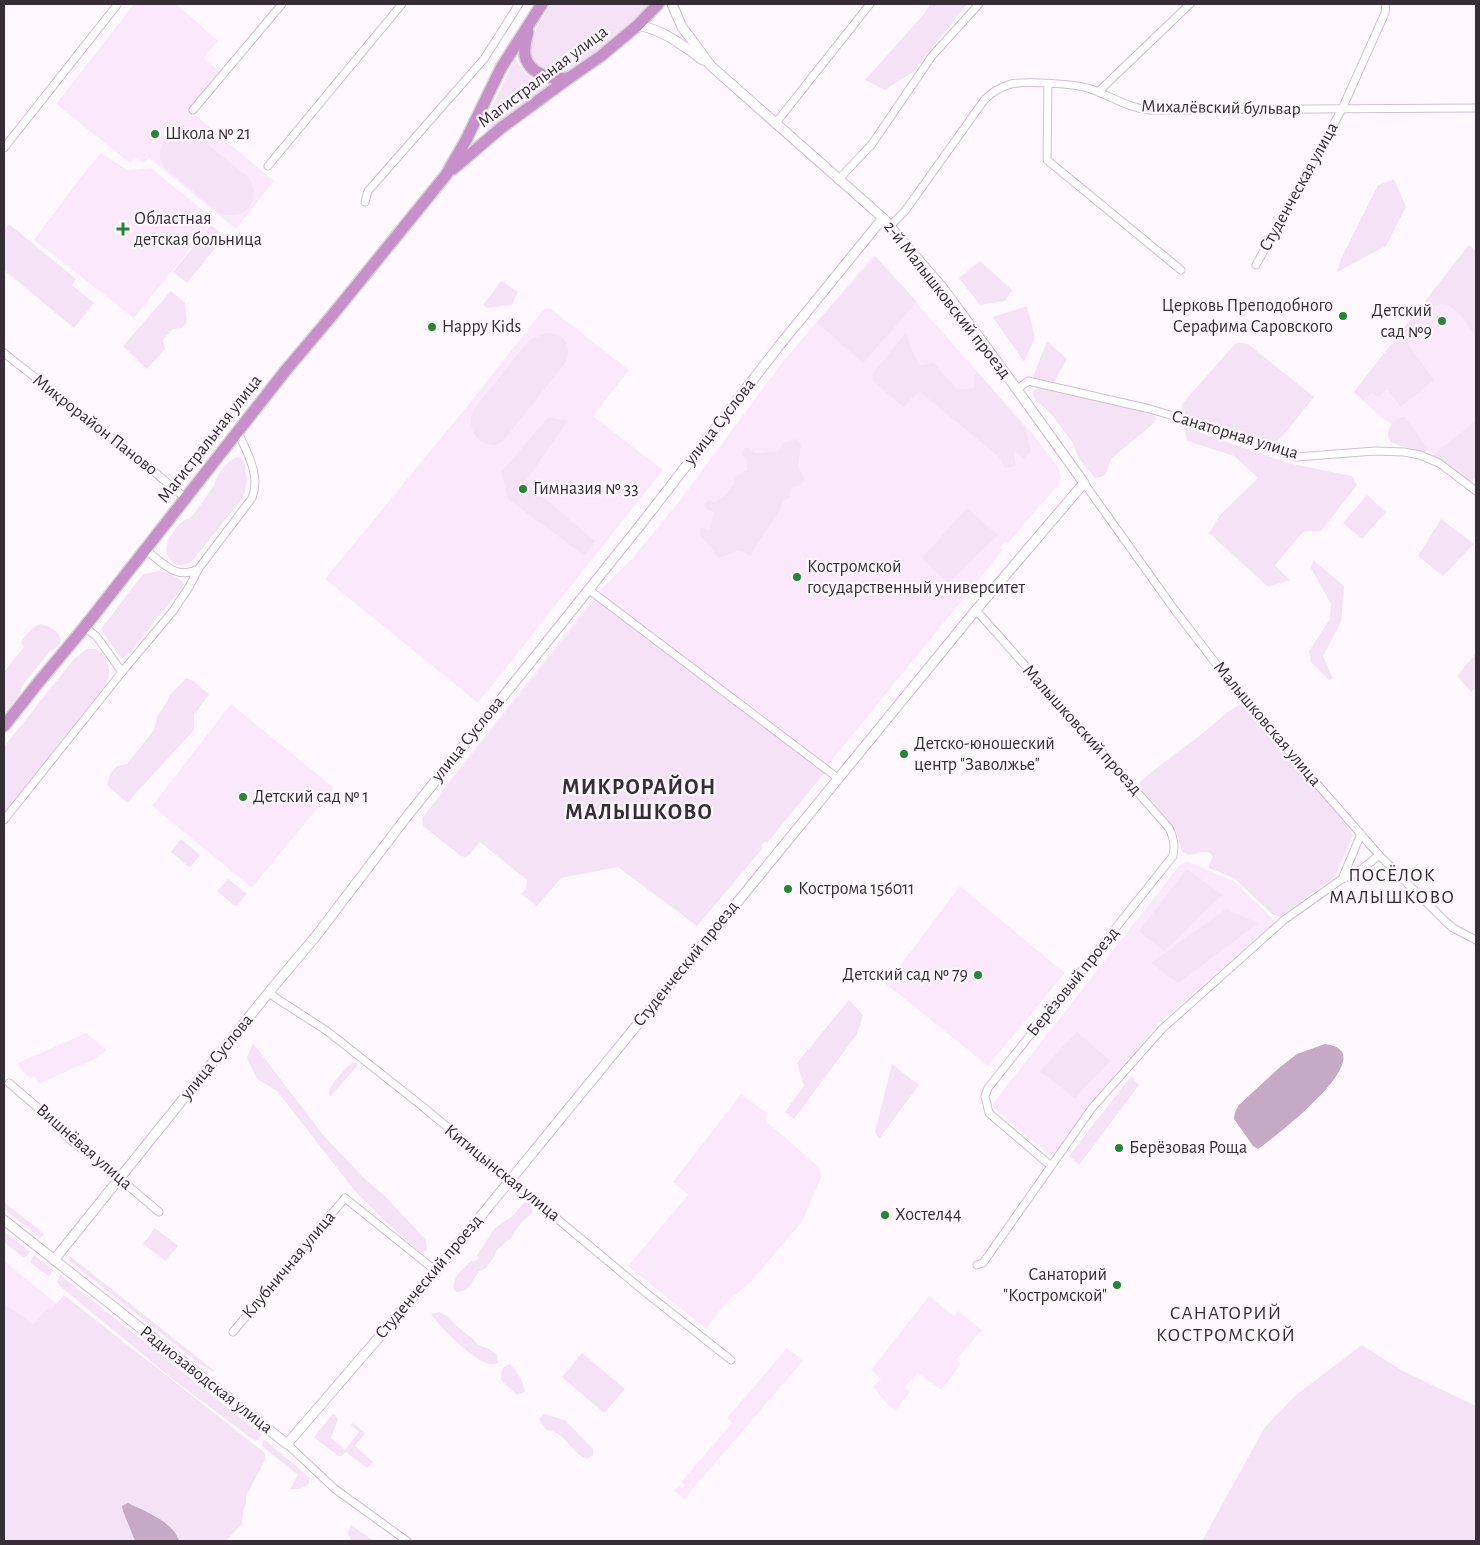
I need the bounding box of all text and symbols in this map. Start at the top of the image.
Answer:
street label: Магистральная улица [475,23,611,131]
street label: Михалёвский бульвар [1141,97,1301,118]
street label: Студенческая улица [1256,120,1342,254]
place label: Школа № 21 [165,125,251,143]
marker: Школа № 21 [149,128,161,140]
place label: Областная детская больница [134,209,262,249]
street label: 2-й Малышковский проезд [880,218,1014,382]
marker: Областная детская больница [116,222,130,236]
place label: Церковь Преподобного Серафима Саровского [1161,296,1333,336]
place label: Детский сад №9 [1372,302,1432,341]
marker: Церковь Преподобного Серафима Саровского [1337,310,1349,322]
marker: Детский сад №9 [1436,315,1448,327]
place label: Happy Kids [442,318,521,336]
marker: Happy Kids [426,321,438,333]
street label: Микрорайон Паново [29,371,161,479]
street label: Магистральная улица [155,372,265,506]
street label: улица Суслова [680,375,759,469]
street label: Санаторная улица [1169,407,1301,463]
place label: Гимназия № 33 [533,480,639,498]
marker: Гимназия № 33 [517,483,529,495]
place label: Костромской государственный университет [807,558,1026,597]
marker: Костромской государственный университет [791,571,803,583]
street label: Малышковская улица [1210,658,1324,790]
street label: Малышковский проезд [1019,661,1145,799]
street label: улица Суслова [428,693,508,786]
place label: Детско-юношеский центр "Заволжье" [914,735,1055,774]
marker: Детско-юношеский центр "Заволжье" [898,748,910,760]
district label: МИКРОРАЙОН МАЛЫШКОВО [562,774,716,823]
place label: Детский сад № 1 [253,788,369,806]
marker: Детский сад № 1 [237,791,249,803]
district label: ПОСЁЛОК МАЛЫШКОВО [1329,865,1455,907]
place label: Кострома 156011 [798,880,915,898]
marker: Кострома 156011 [782,883,794,895]
street label: Студенческий проезд [630,898,742,1030]
street label: Берёзовый проезд [1024,924,1122,1040]
place label: Детский сад № 79 [842,966,968,984]
marker: Детский сад № 79 [972,969,984,981]
street label: улица Суслова [177,1011,257,1104]
street label: Вишнёвая улица [33,1101,135,1193]
street label: Китицынская улица [441,1121,563,1225]
place label: Берёзовая Роща [1129,1139,1247,1157]
marker: Берёзовая Роща [1113,1142,1125,1154]
place label: Хостел44 [895,1206,962,1224]
street label: Клубничная улица [238,1207,339,1322]
marker: Хостел44 [879,1209,891,1221]
street label: Студенческий проезд [372,1211,486,1343]
place label: Санаторий "Костромской" [1003,1266,1107,1305]
marker: Санаторий "Костромской" [1111,1279,1123,1291]
district label: САНАТОРИЙ КОСТРОМСКОЙ [1156,1303,1296,1345]
street label: Радиозаводская улица [136,1323,276,1437]

